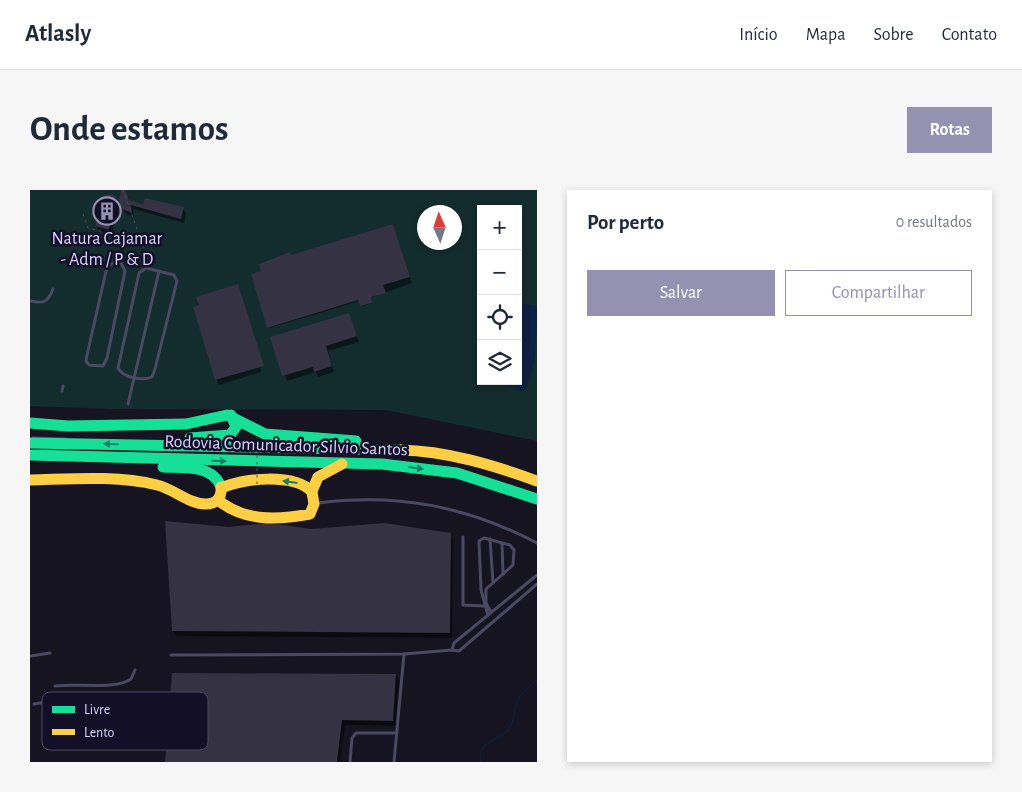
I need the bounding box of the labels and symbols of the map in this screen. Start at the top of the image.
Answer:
building icon: Natura Cajamar - Adm / P & D [92,196,122,226]
north arrow [417,205,462,250]
place label: Natura Cajamar - Adm / P & D [52,230,163,269]
street label: Rodovia Comunicador Silvio Santos [164,433,408,459]
one-way arrow [103,440,119,448]
one-way arrow [211,457,227,465]
one-way arrow [408,464,424,472]
one-way arrow [282,478,298,486]
legend [42,692,208,750]
text: Livre [84,703,110,717]
text: Lento [84,726,115,740]

